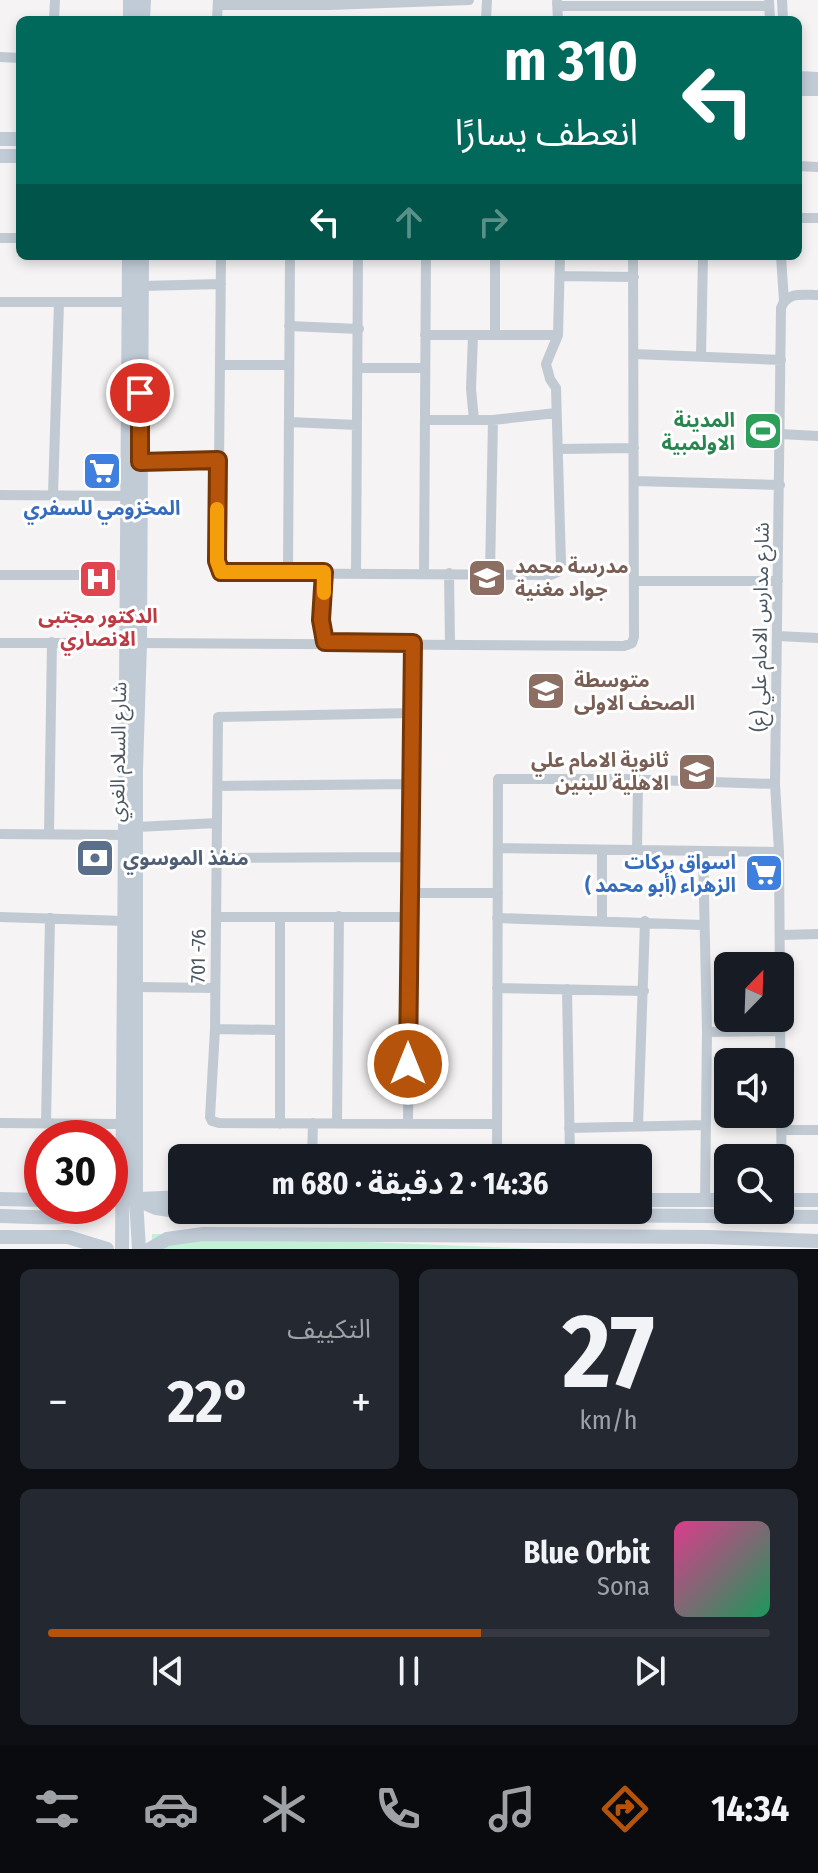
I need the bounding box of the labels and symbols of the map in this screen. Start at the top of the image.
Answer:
pin [106,359,174,427]
place label: المدينة الاولمبية [662,408,735,455]
sports icon: المدينة الاولمبية [742,410,784,452]
supermarket icon: المخزومي للسفري [81,450,123,492]
place label: المخزومي للسفري [24,496,180,525]
street label: شارع مدارس الامام علي (ع) [746,522,777,732]
place label: مدرسة محمد جواد مغنية [515,554,629,601]
school or university icon: مدرسة محمد جواد مغنية [466,557,508,599]
hospital icon: الدكتور مجتبى الانصاري [77,558,119,600]
place label: الدكتور مجتبى الانصاري [38,604,158,656]
place label: متوسطة الصحف الاولى [574,668,695,715]
school or university icon: متوسطة الصحف الاولى [525,670,567,712]
street label: شارع السلام الغري [105,682,135,823]
place label: ثانوية الامام علي الاهلية للبنين [531,748,669,795]
school or university icon: ثانوية الامام علي الاهلية للبنين [676,751,718,793]
bank icon: منفذ الموسوي [74,837,116,879]
place label: منفذ الموسوي [123,846,249,875]
place label: اسواق بركات الزهراء (أبو محمد ) [585,850,736,897]
supermarket icon: اسواق بركات الزهراء (أبو محمد ) [743,852,785,894]
street label: 701 -76 [186,929,210,983]
north arrow [714,952,794,1032]
position arrow [366,1022,450,1106]
speed limit sign: 30 [24,1120,128,1224]

